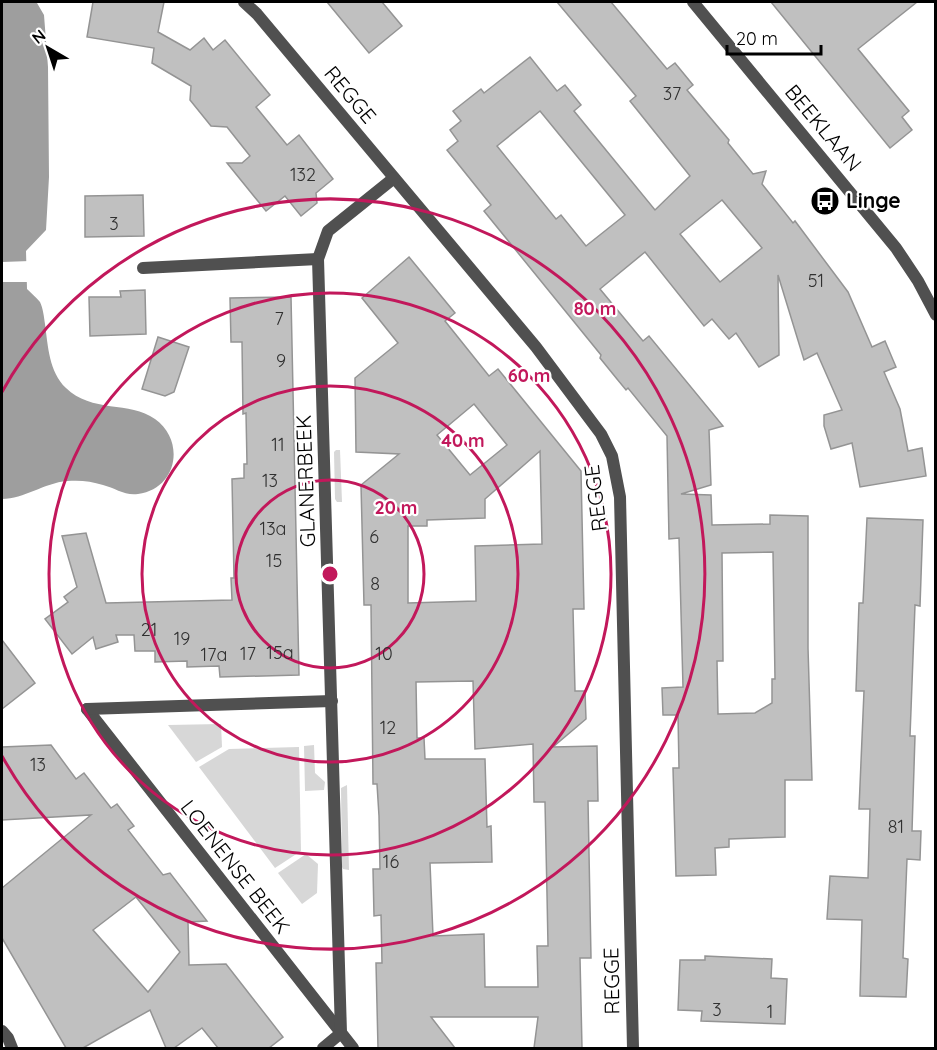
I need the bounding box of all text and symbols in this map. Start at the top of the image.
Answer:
north arrow [18,18,78,78]
scale bar [727,18,822,56]
text: N [28,25,49,48]
text: 20 m [736,27,778,50]
street label: REGGE [319,60,382,128]
street label: BEEKLAAN [780,79,868,176]
house number: 37 [663,82,681,105]
house number: 132 [290,163,316,186]
bus stop icon: Linge [809,185,841,217]
place label: Linge [846,187,901,213]
house number: 3 [109,212,119,235]
house number: 51 [808,269,824,292]
text: 80 m [574,297,616,320]
house number: 7 [274,307,284,330]
house number: 9 [276,349,286,372]
text: 60 m [508,364,550,387]
street label: GLANERBEEK [290,414,320,548]
text: 40 m [441,429,485,452]
house number: 11 [271,433,285,456]
street label: REGGE [578,463,612,533]
house number: 13 [262,469,278,492]
text: 20 m [375,496,417,519]
house number: 13a [260,517,287,540]
house number: 6 [369,525,379,548]
house number: 15 [266,549,282,572]
centre of rings [320,564,340,584]
house number: 8 [370,572,380,595]
house number: 21 [141,618,157,641]
house number: 19 [174,627,190,650]
house number: 15a [266,641,294,664]
house number: 17 [240,642,256,665]
house number: 10 [375,642,393,665]
house number: 17a [201,643,227,666]
house number: 12 [380,716,396,739]
house number: 13 [30,753,46,776]
street label: LOENENSE BEEK [175,794,296,938]
house number: 81 [888,815,904,838]
house number: 16 [383,850,399,873]
street label: REGGE [597,947,625,1015]
house number: 3 [712,998,722,1021]
house number: 1 [767,1000,773,1023]

